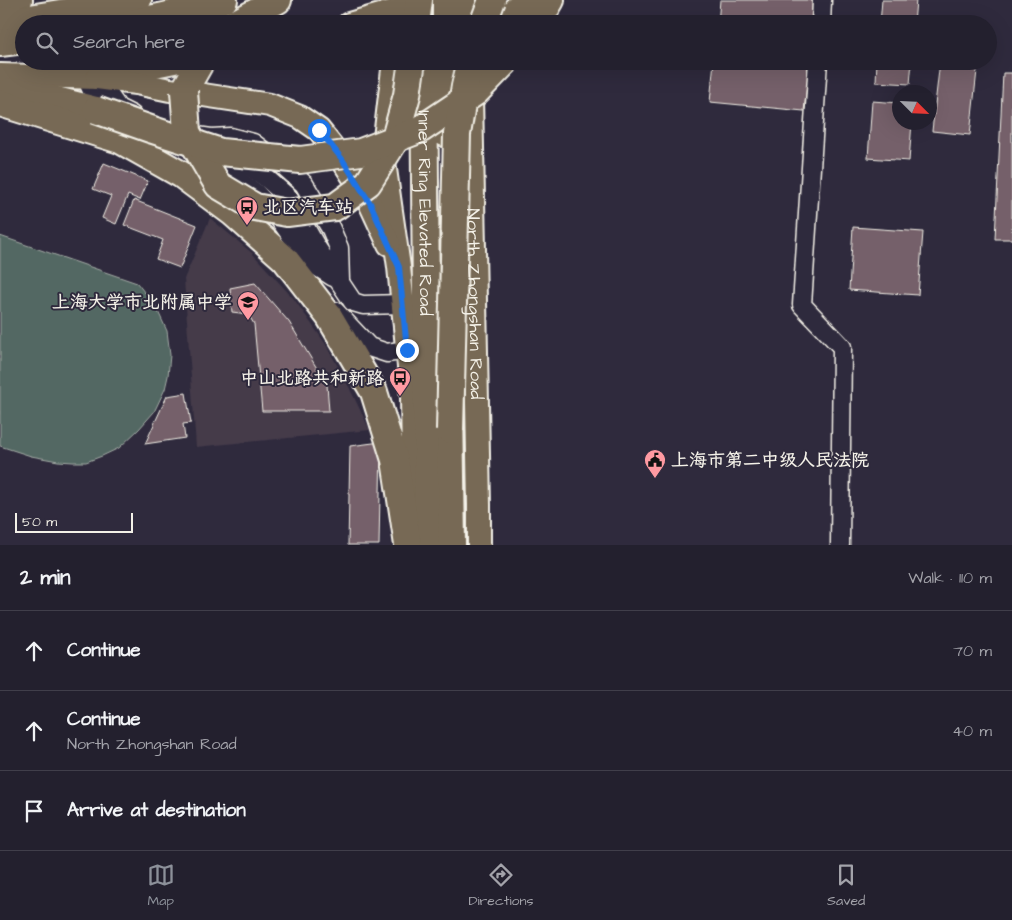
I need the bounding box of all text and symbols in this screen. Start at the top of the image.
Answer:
search box [15,15,997,70]
icon: search [33,29,61,57]
text: Search here [73,29,185,56]
north arrow [892,85,937,130]
street label: Inner Ring Elevated Road [411,110,438,316]
route start [308,119,331,142]
bus stop icon: 北区汽车站 [235,195,259,226]
place label: 北区汽车站 [263,195,353,220]
street label: North Zhongshan Road [460,208,489,400]
place label: 上海大学市北附属中学 [52,290,232,315]
school or university icon: 上海大学市北附属中学 [236,290,260,321]
route end [396,339,419,362]
place label: 中山北路共和新路 [240,366,384,391]
bus stop icon: 中山北路共和新路 [388,366,412,397]
public building icon: 上海市第二中级人民法院 [643,448,667,479]
place label: 上海市第二中级人民法院 [671,448,869,473]
scale bar [15,510,132,533]
text: 50 m [22,512,57,532]
text: 2 min [20,563,70,592]
text: Walk · 110 m [908,567,992,589]
icon: ahead [20,637,48,665]
text: Continue [67,637,141,664]
text: 70 m [953,640,992,662]
text: Continue [67,706,141,733]
icon: ahead [20,717,48,745]
text: 40 m [952,720,992,742]
text: North Zhongshan Road [67,733,237,755]
icon: arrive [20,797,48,825]
text: Arrive at destination [67,797,246,824]
tab: Map [147,861,175,911]
tab: Directions [468,861,533,911]
tab: Saved [827,861,865,911]

